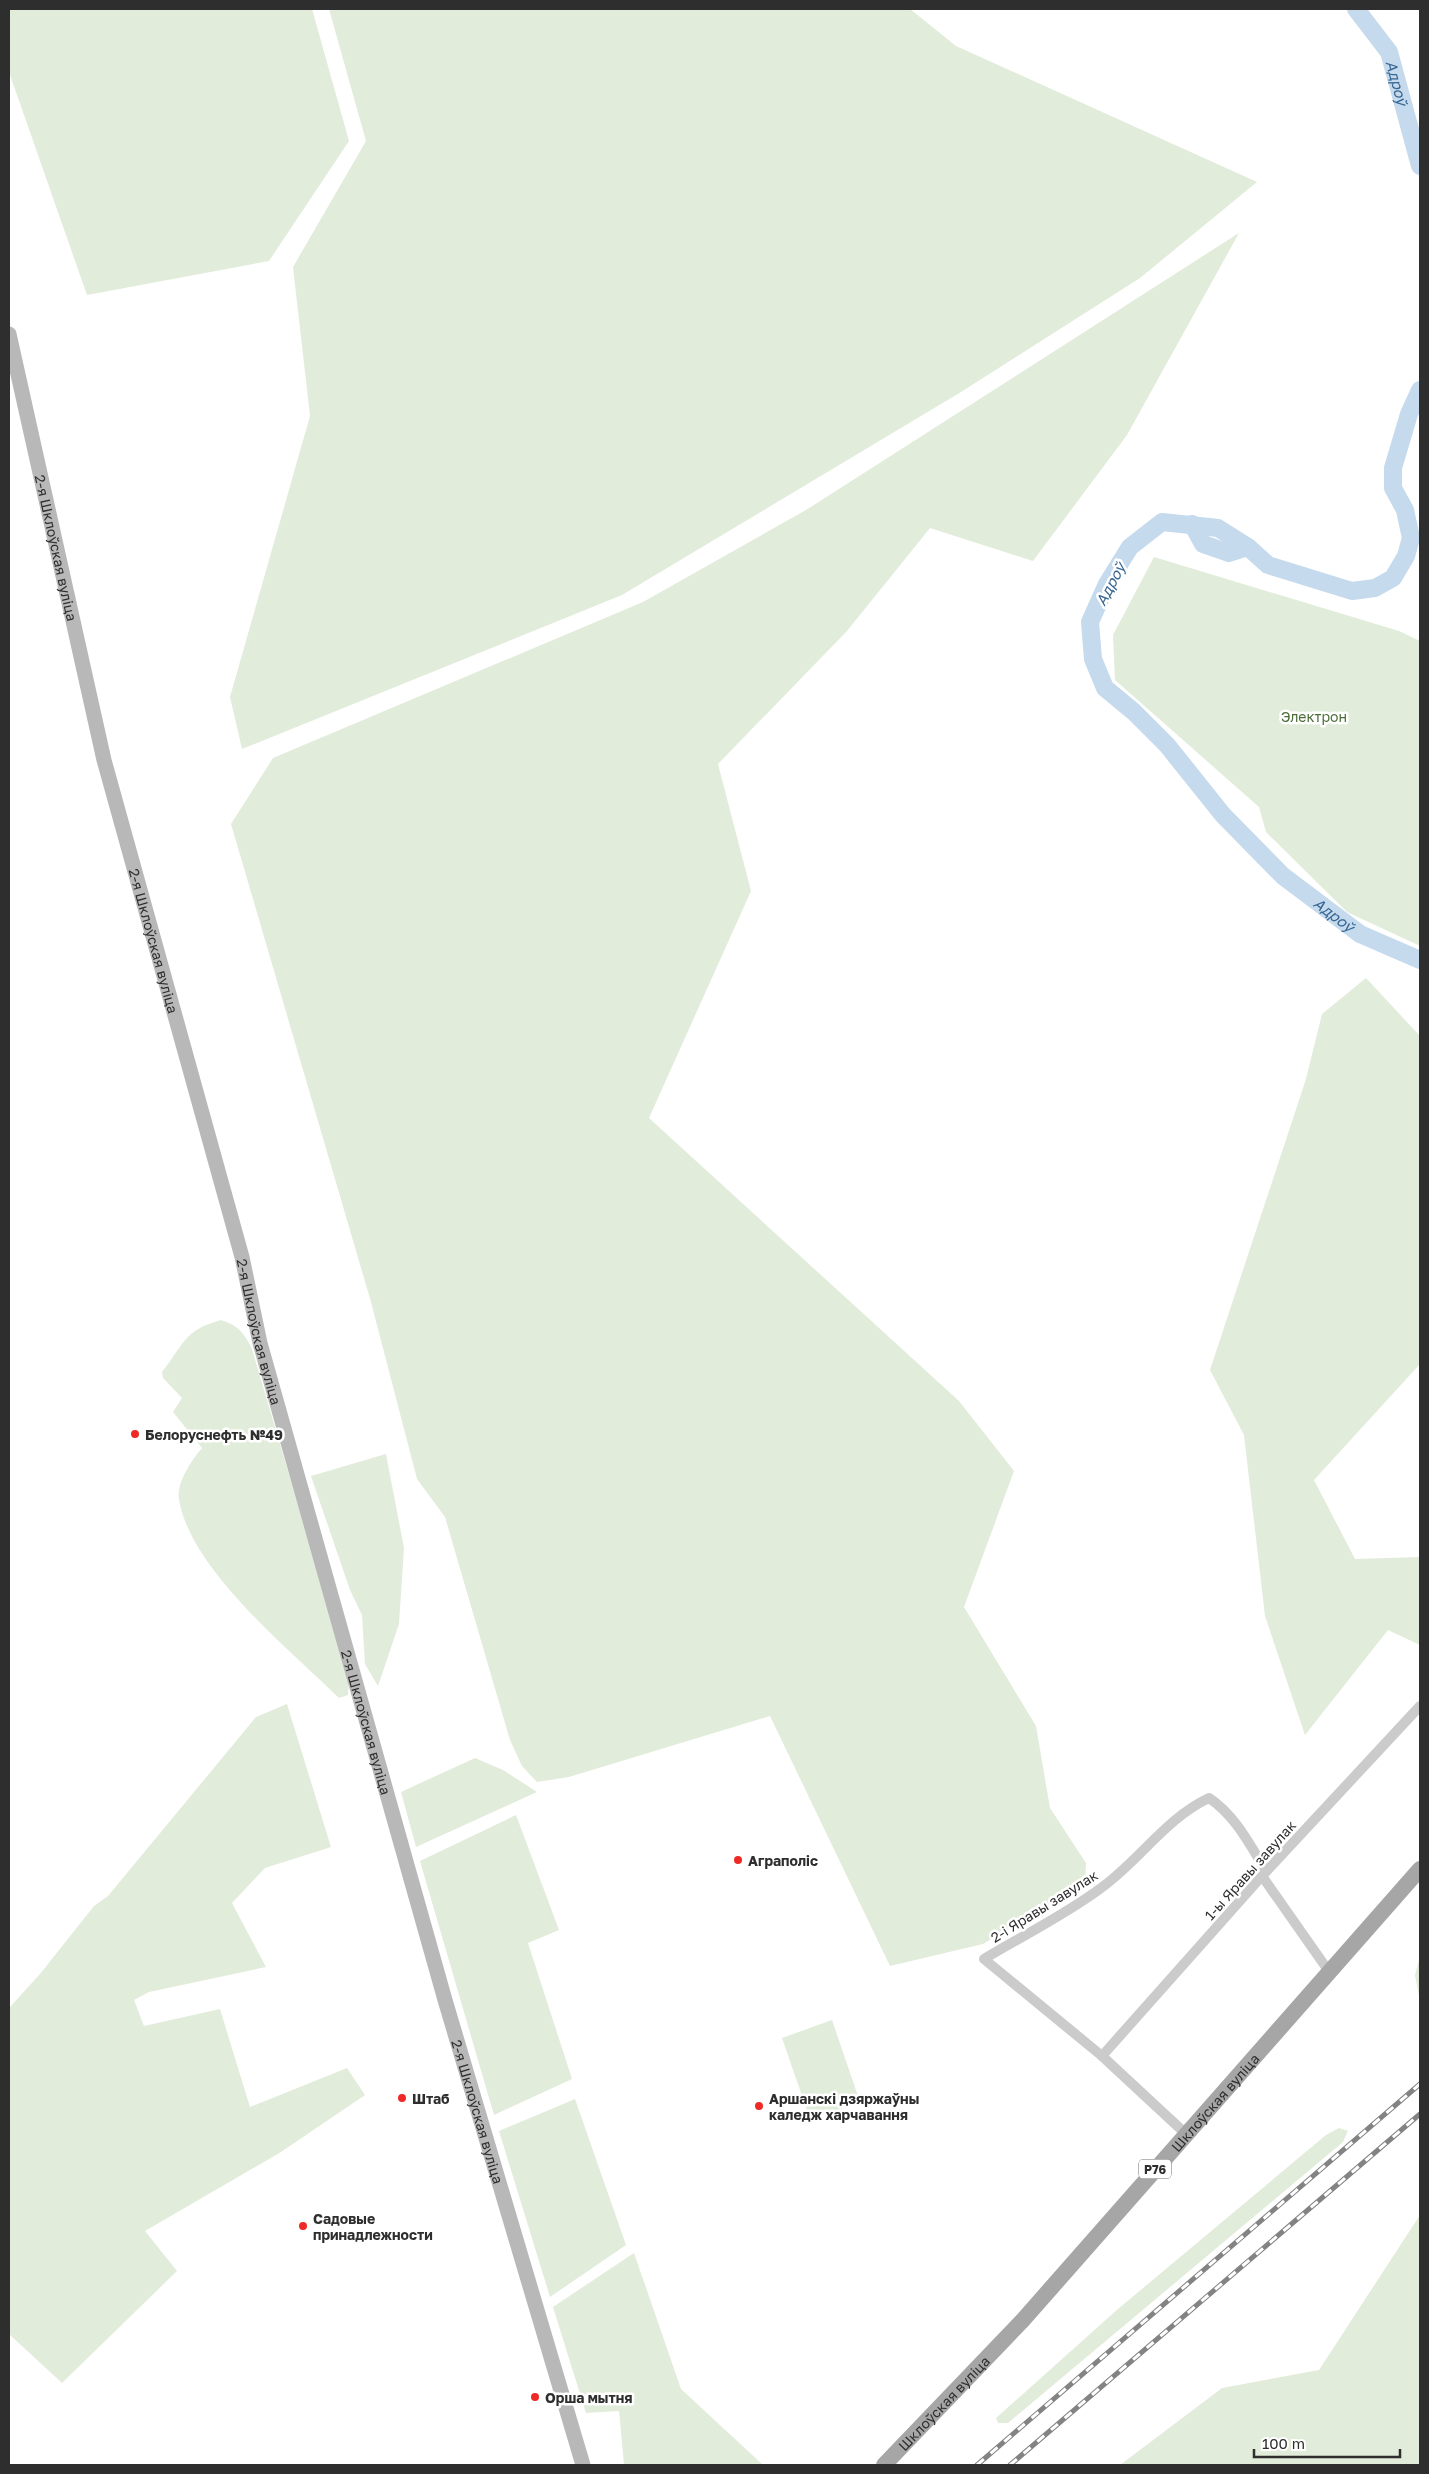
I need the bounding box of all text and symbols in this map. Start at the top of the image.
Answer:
water label: Адроў [1383,58,1413,110]
street label: 2-я Шклоўская вуліца [32,473,81,623]
water label: Адроў [1091,557,1131,609]
park label: Электрон [1281,708,1347,725]
street label: 2-я Шклоўская вуліца [126,866,182,1015]
water label: Адроў [1310,894,1360,938]
street label: 2-я Шклоўская вуліца [234,1257,285,1407]
place label: Белоруснефть №49 [145,1426,283,1443]
marker: Белоруснефть №49 [129,1428,141,1440]
street label: 2-я Шклоўская вуліца [338,1648,395,1796]
street label: 1-ы Яравы завулак [1201,1817,1299,1923]
place label: Аграполіс [748,1852,818,1869]
marker: Аграполіс [732,1854,744,1866]
street label: 2-і Яравы завулак [987,1866,1101,1946]
street label: 2-я Шклоўская вуліца [449,2037,508,2186]
street label: Шклоўская вуліца [1167,2050,1262,2155]
place label: Штаб [412,2090,450,2107]
place label: Аршанскі дзяржаўны каледж харчавання [769,2090,919,2123]
marker: Штаб [396,2092,408,2104]
marker: Аршанскі дзяржаўны каледж харчавання [753,2100,765,2112]
road number: Р76 [1139,2160,1171,2178]
place label: Садовые принадлежности [313,2210,433,2243]
marker: Садовые принадлежности [297,2220,309,2232]
street label: Шклоўская вуліца [894,2352,993,2454]
place label: Орша мытня [545,2389,633,2406]
marker: Орша мытня [529,2391,541,2403]
scale bar [1254,2426,1400,2458]
text: 100 m [1262,2434,1305,2452]

